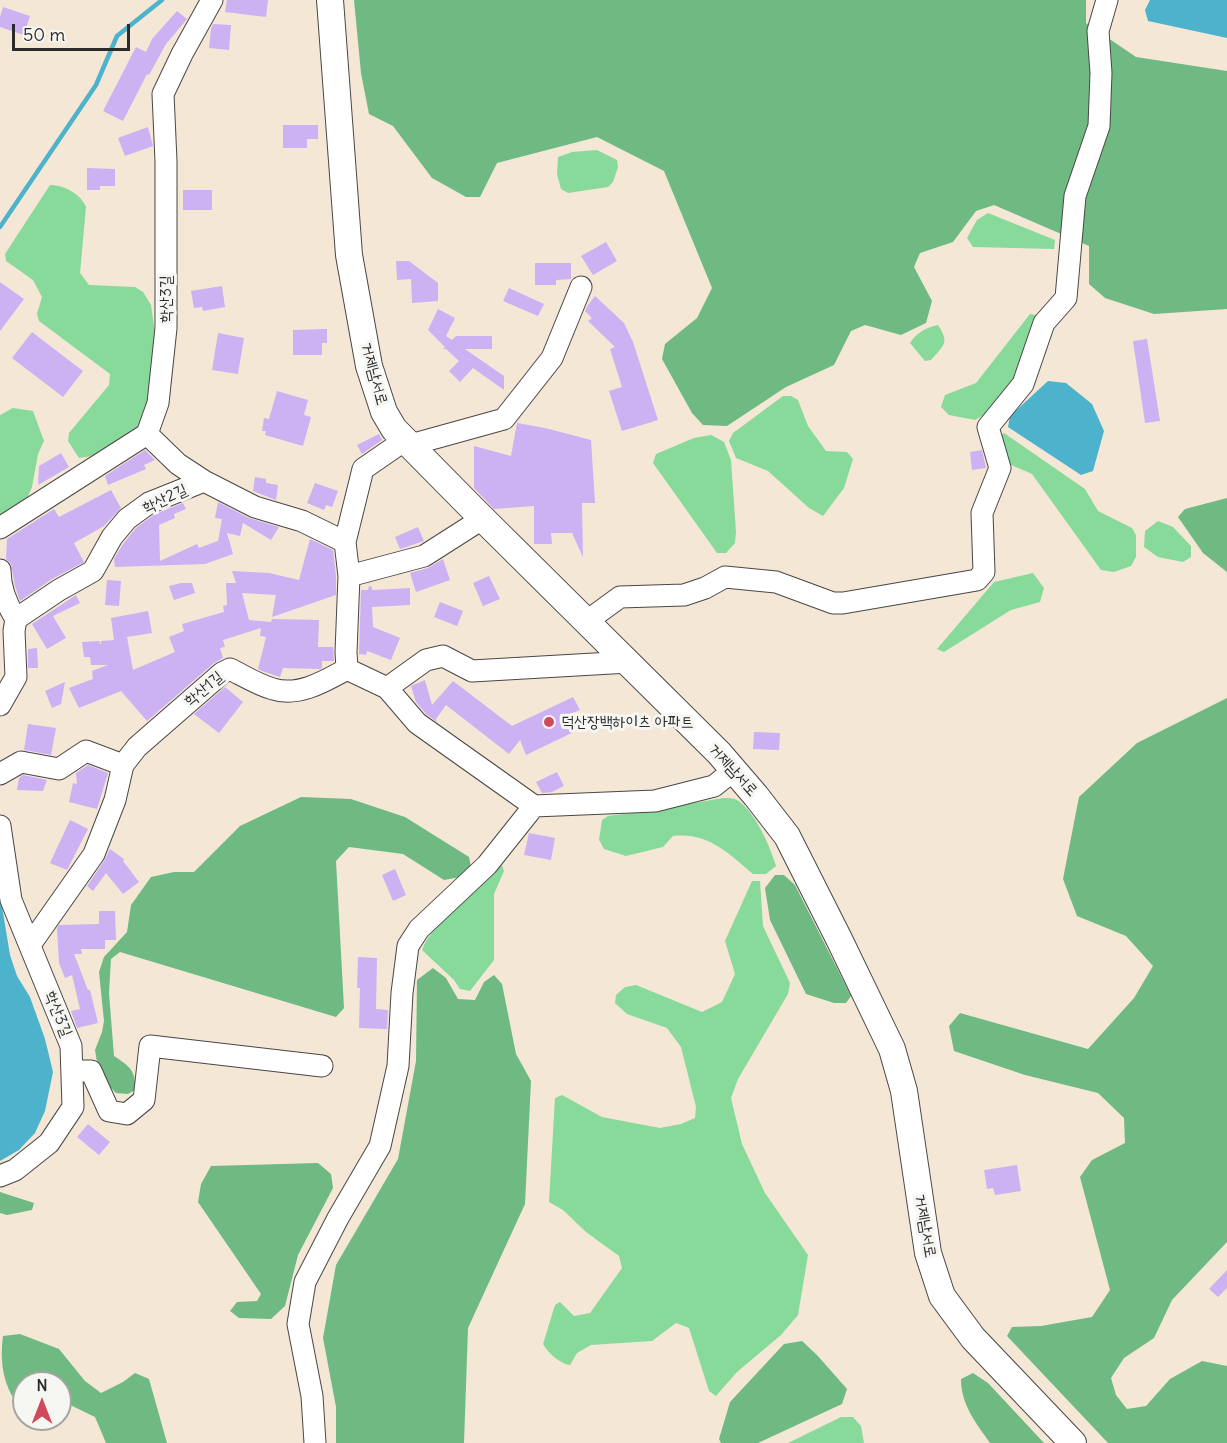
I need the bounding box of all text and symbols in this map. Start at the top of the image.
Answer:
scale bar [15,12,134,50]
text: 50 m [23,23,65,46]
street label: 학산3길 [156,275,176,323]
street label: 거제남서로 [356,340,392,408]
street label: 학산2길 [139,480,191,518]
street label: 학산1길 [180,667,228,711]
place label: 덕산장백하이츠 아파트 [561,712,694,732]
marker: 덕산장백하이츠 아파트 [542,715,556,729]
street label: 거제남서로 [704,740,762,800]
street label: 학산3길 [40,988,76,1040]
street label: 거제남서로 [910,1193,940,1259]
north arrow [12,1371,72,1431]
text: N [36,1375,48,1395]

